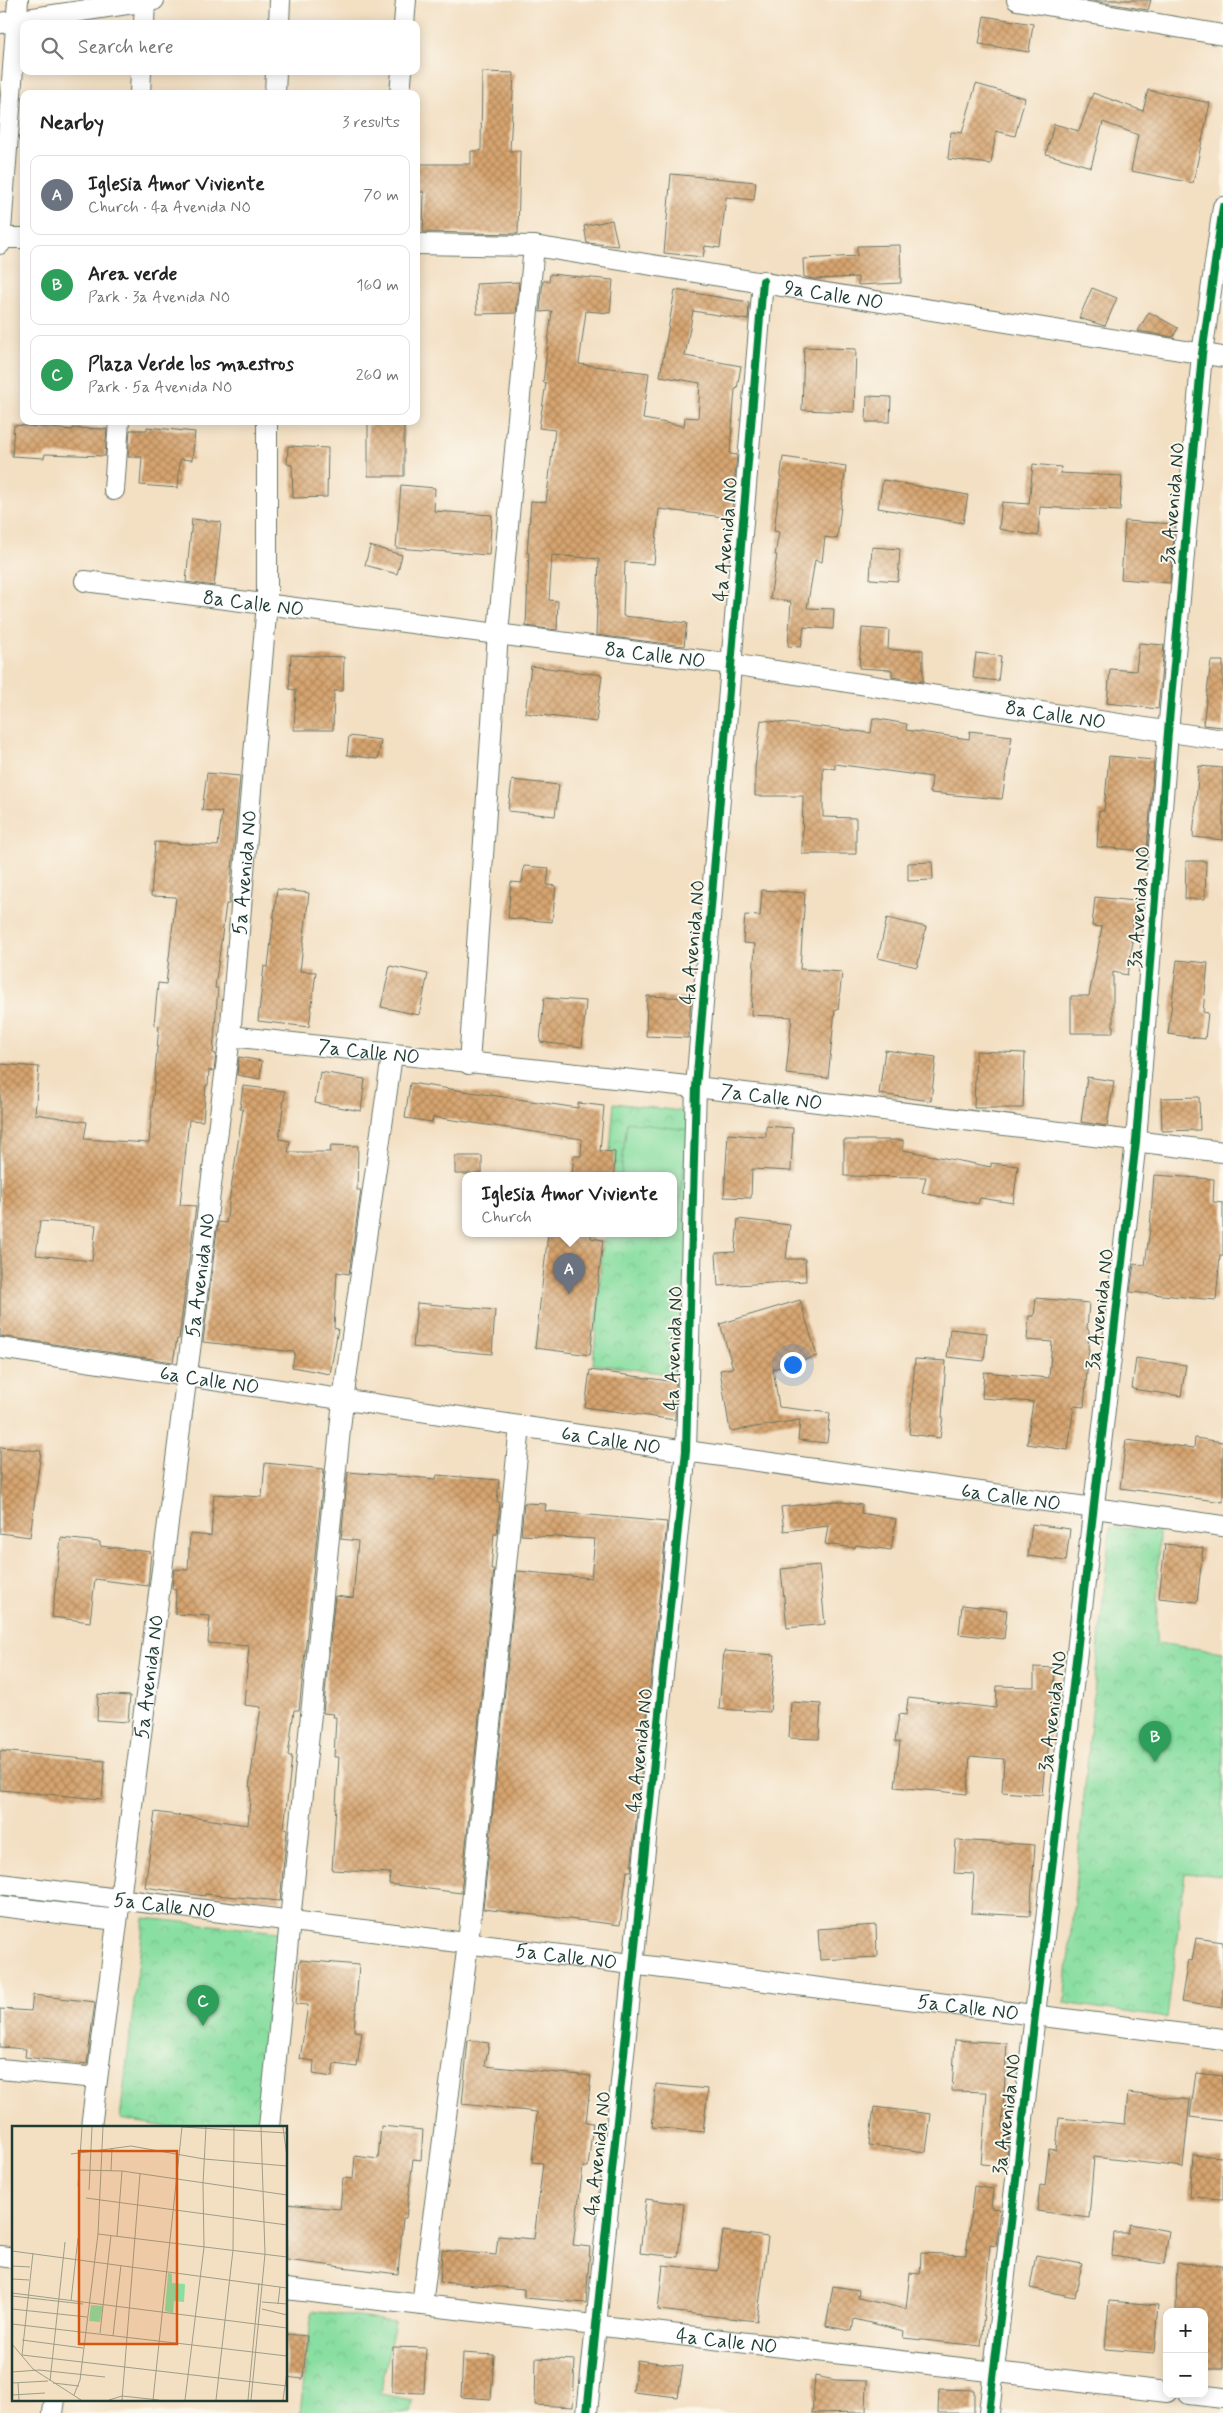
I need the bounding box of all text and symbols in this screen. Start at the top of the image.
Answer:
search box [20,20,420,75]
icon: search [38,34,66,62]
text: Search here [78,35,174,60]
text: Nearby [40,109,104,137]
text: 3 results [342,112,400,133]
text: Iglesia Amor Viviente [88,172,265,197]
text: A [52,185,62,206]
text: 70 m [363,185,399,206]
text: Church · 4a Avenida NO [88,197,251,218]
text: Area verde [88,262,177,287]
text: B [52,275,62,296]
text: 160 m [356,275,399,296]
street label: 9a Calle NO [782,275,885,317]
text: Park · 3a Avenida NO [88,287,230,308]
text: Plaza Verde los maestros [88,352,294,377]
text: C [51,365,63,386]
text: 260 m [356,365,399,386]
text: Park · 5a Avenida NO [88,377,233,398]
street label: 3a Avenida NO [1155,441,1192,565]
street label: 4a Avenida NO [708,476,745,603]
street label: 8a Calle NO [201,584,305,624]
street label: 8a Calle NO [603,636,707,676]
street label: 8a Calle NO [1003,695,1108,737]
street label: 5a Avenida NO [227,809,264,936]
street label: 3a Avenida NO [1122,845,1157,969]
street label: 4a Avenida NO [675,879,712,1006]
street label: 7a Calle NO [317,1034,421,1072]
street label: 7a Calle NO [719,1078,824,1117]
popup [462,1172,677,1237]
text: Iglesia Amor Viviente [481,1182,658,1207]
text: Church [481,1207,532,1228]
street label: 5a Avenida NO [180,1211,222,1339]
street label: 3a Avenida NO [1080,1247,1121,1372]
pin: A [553,1253,585,1294]
street label: 4a Avenida NO [659,1285,690,1411]
your location [780,1352,806,1378]
street label: 6a Calle NO [158,1360,261,1402]
street label: 6a Calle NO [559,1420,663,1462]
street label: 6a Calle NO [959,1478,1063,1518]
street label: 5a Avenida NO [129,1613,171,1741]
street label: 3a Avenida NO [1033,1649,1074,1774]
street label: 4a Avenida NO [621,1686,660,1814]
pin: B [1139,1721,1171,1762]
street label: 5a Calle NO [112,1887,217,1926]
street label: 5a Calle NO [514,1937,619,1977]
pin: C [187,1985,219,2026]
street label: 5a Calle NO [916,1988,1020,2028]
street label: 3a Avenida NO [987,2052,1028,2177]
street label: 4a Avenida NO [579,2089,618,2217]
inset map [12,2126,288,2400]
map controls [1163,2308,1208,2398]
button: + [1163,2308,1208,2353]
street label: 4a Calle NO [675,2323,779,2361]
button: − [1163,2353,1208,2398]

